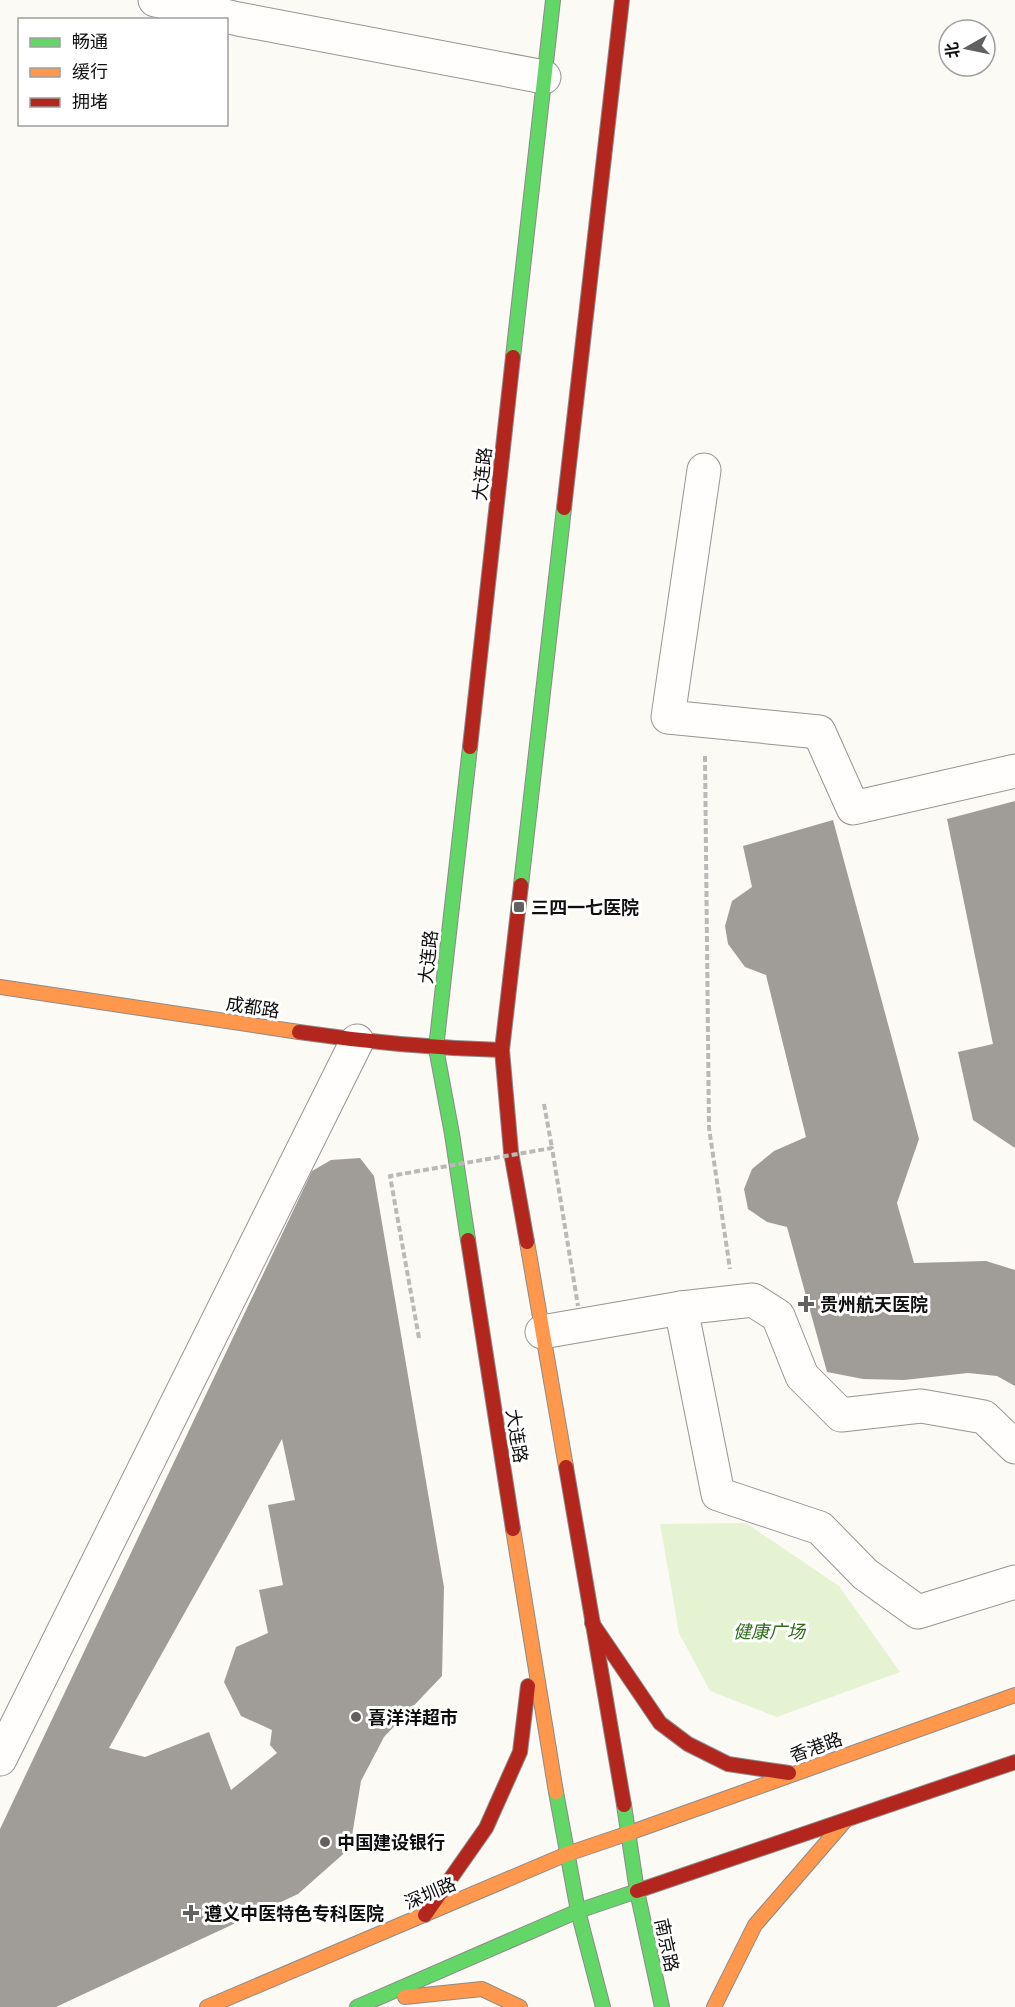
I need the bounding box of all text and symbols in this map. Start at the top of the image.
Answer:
legend [18,18,228,126]
north arrow [937,18,997,78]
text: 畅通 [72,30,108,53]
text: 北 [941,41,963,60]
text: 缓行 [72,60,108,83]
text: 拥堵 [72,90,108,113]
street label: 大连路 [468,446,496,502]
place label: 三四一七医院 [531,896,639,919]
marker: 三四一七医院 [512,900,526,914]
street label: 大连路 [414,929,442,985]
street label: 成都路 [225,991,281,1023]
place label: 贵州航天医院 [820,1293,928,1316]
marker: 贵州航天医院 [797,1295,815,1313]
street label: 大连路 [501,1408,533,1464]
park label: 健康广场 [733,1620,807,1643]
place label: 喜洋洋超市 [368,1706,458,1729]
marker: 喜洋洋超市 [349,1710,363,1724]
street label: 香港路 [787,1727,845,1767]
place label: 中国建设银行 [337,1831,445,1854]
marker: 中国建设银行 [318,1835,332,1849]
street label: 深圳路 [401,1872,459,1914]
place label: 遵义中医特色专科医院 [204,1902,384,1925]
marker: 遵义中医特色专科医院 [182,1904,200,1922]
street label: 南京路 [650,1916,684,1974]

